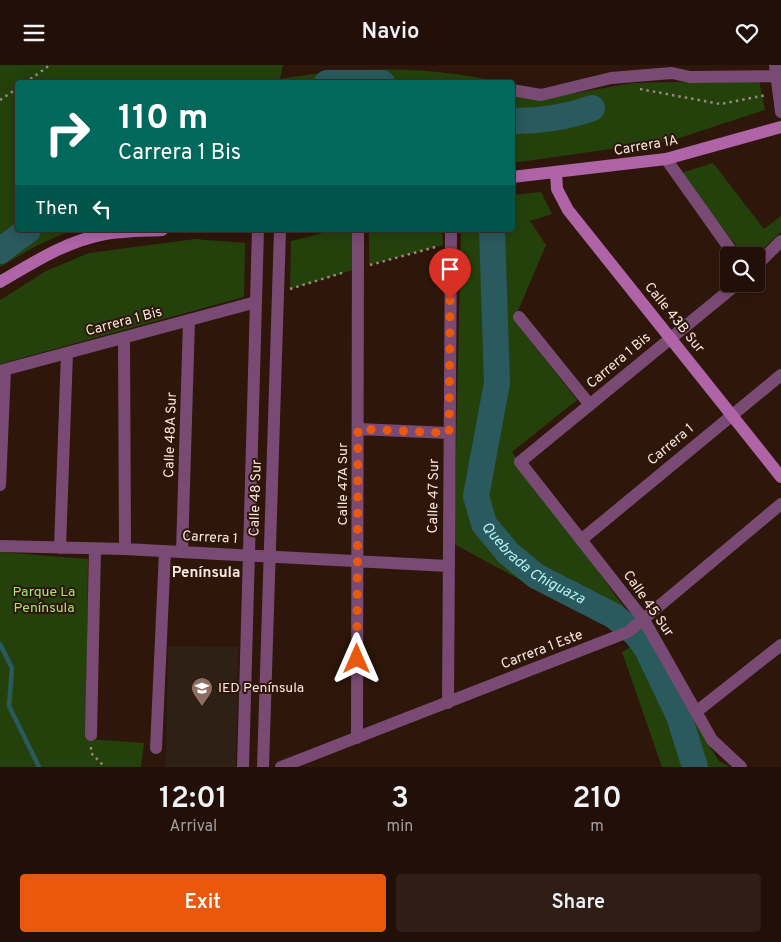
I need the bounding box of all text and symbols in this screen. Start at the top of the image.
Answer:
icon: menu [20,19,48,47]
text: Navio [362,19,419,46]
icon: heart [733,19,761,47]
text: 110 m [118,97,208,141]
icon: right [35,100,100,165]
street label: Carrera 1A [613,132,679,160]
text: Carrera 1 Bis [118,140,241,167]
icon: left [88,195,116,223]
text: Then [35,197,78,221]
map controls [720,247,765,292]
button: search [720,247,765,292]
pin [429,248,471,299]
icon: arrive [436,255,464,283]
street label: Calle 43B Sur [640,279,708,357]
street label: Carrera 1 Bis [84,304,164,340]
street label: Carrera 1 Bis [584,329,654,393]
street label: Calle 48A Sur [161,391,181,478]
street label: Carrera 1 [644,421,698,469]
street label: Calle 47A Sur [335,442,352,525]
street label: Calle 47 Sur [425,458,443,534]
street label: Calle 48 Sur [246,459,266,537]
water label: Quebrada Chiguaza [477,518,588,609]
street label: Carrera 1 [182,528,238,548]
district label: Península [172,564,240,583]
street label: Calle 45 Sur [619,568,677,641]
park label: Parque La Península [13,584,75,617]
street label: Carrera 1 Este [499,627,585,673]
position arrow [330,632,382,684]
school or university icon: IED Península [190,676,214,707]
place label: IED Península [218,680,304,697]
text: 12:01 [159,781,228,818]
text: 3 [391,781,409,818]
text: 210 [572,781,622,818]
text: Arrival [169,817,217,837]
text: min [387,817,413,837]
text: m [590,817,604,837]
button: Exit [20,874,386,932]
button: Share [396,874,761,932]

